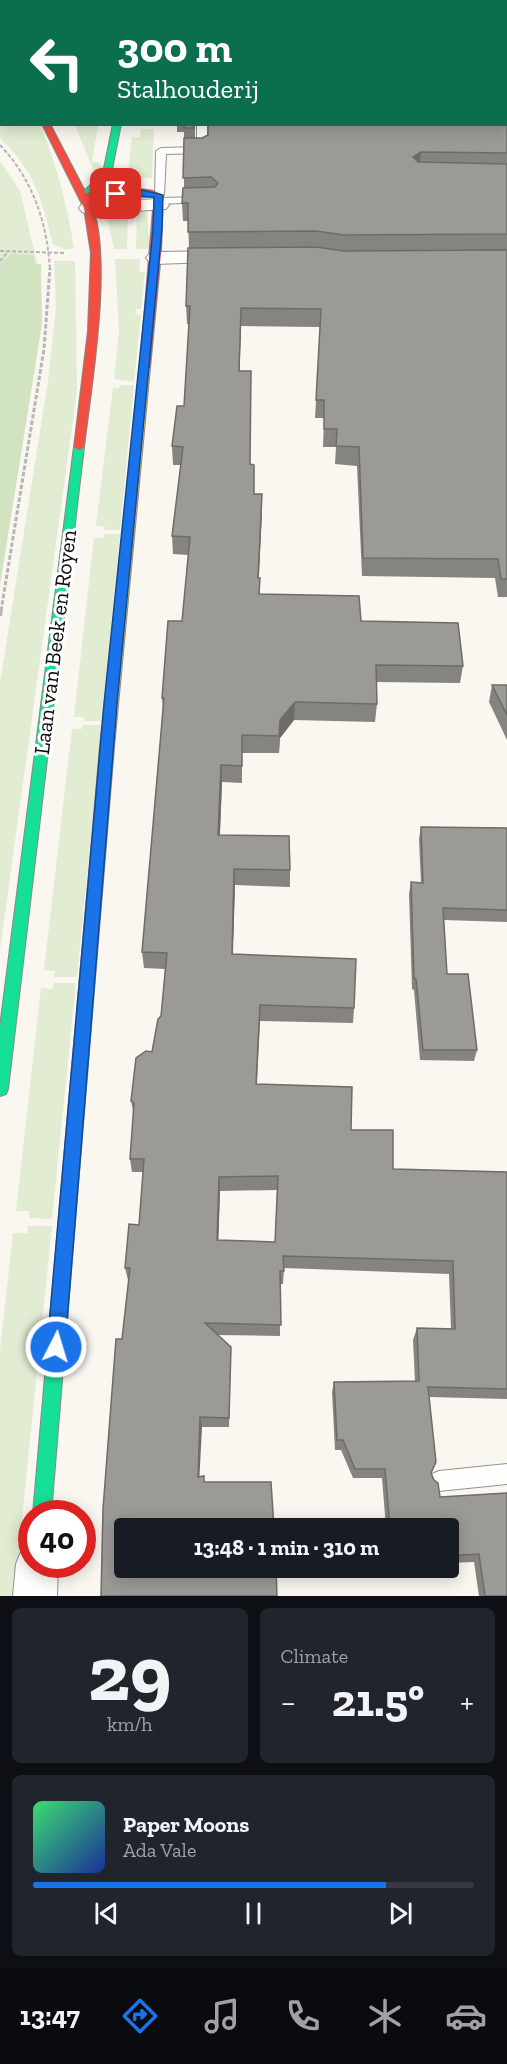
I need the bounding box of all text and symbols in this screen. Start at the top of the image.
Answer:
text: 300 m [117,22,232,73]
icon: left [18,24,96,102]
text: Stalhouderij [117,73,259,105]
pin [90,168,141,219]
icon: arrive [99,177,132,210]
street label: Laan van Beek en Royen [28,528,82,756]
position arrow [24,1315,88,1379]
speed limit sign: 40 [18,1500,96,1578]
text: 13:48 · 1 min · 310 m [194,1534,379,1561]
text: 29 [88,1626,172,1720]
text: Climate [281,1644,348,1668]
text: 21.5° [332,1674,424,1728]
text: − [281,1682,296,1721]
text: + [460,1682,474,1721]
text: km/h [107,1712,153,1736]
text: Paper Moons [123,1811,249,1838]
text: Ada Vale [123,1838,196,1862]
icon: previous [90,1897,123,1930]
icon: pause [237,1897,270,1930]
icon: next [384,1897,417,1930]
icon: directions [119,1995,161,2037]
icon: music [201,1995,243,2037]
icon: phone [282,1995,324,2037]
icon: climate [364,1995,406,2037]
icon: car [445,1995,487,2037]
text: 13:47 [20,2000,80,2032]

